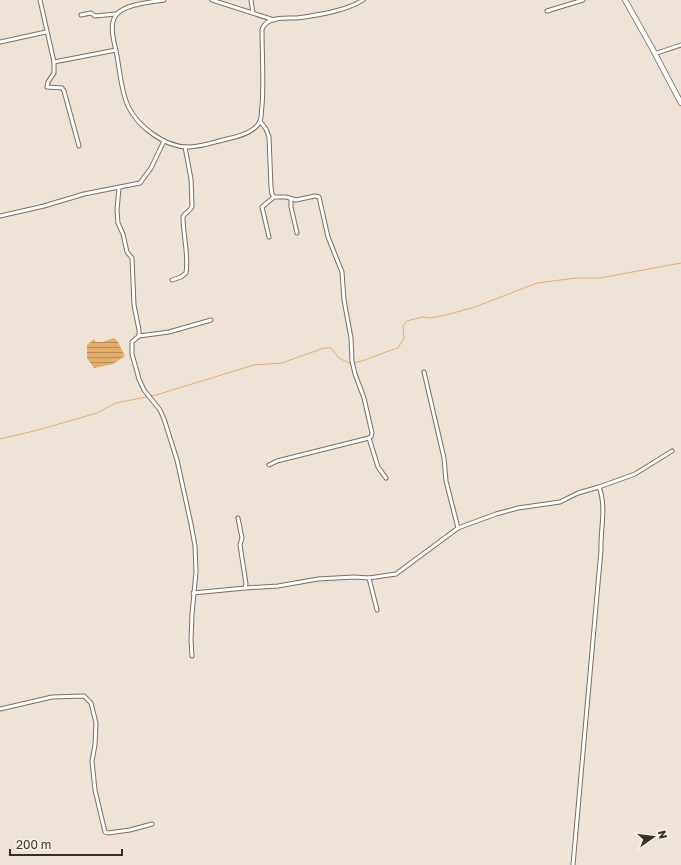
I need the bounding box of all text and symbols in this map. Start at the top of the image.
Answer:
north arrow [633,817,673,857]
text: N [656,829,671,840]
scale bar [10,831,122,857]
text: 200 m [16,837,51,852]

